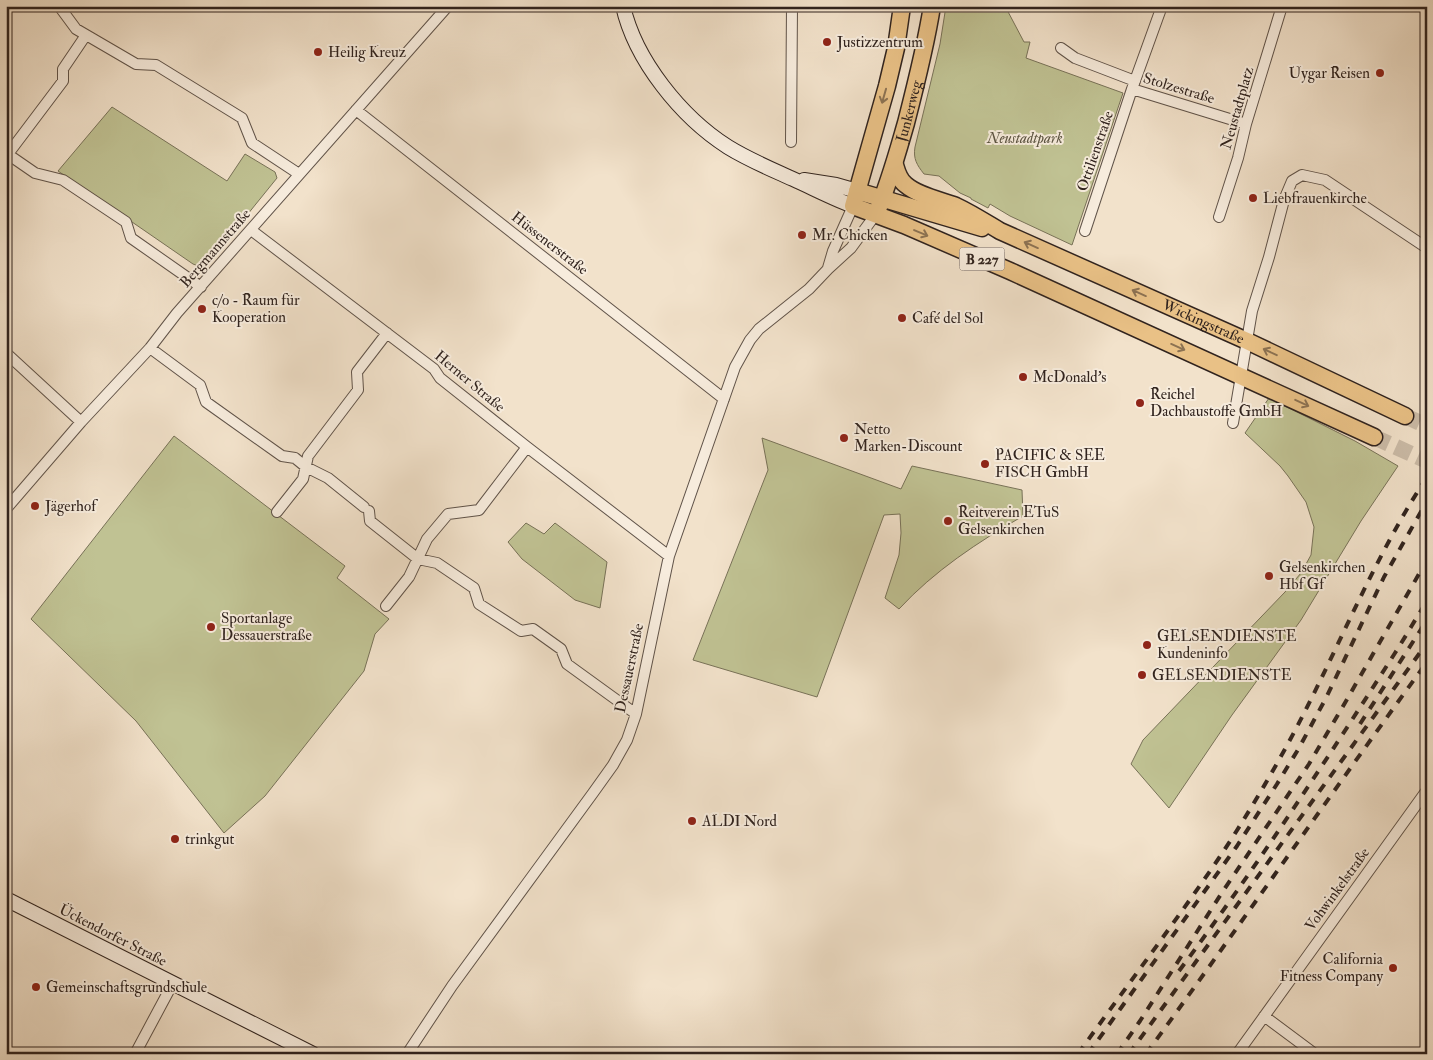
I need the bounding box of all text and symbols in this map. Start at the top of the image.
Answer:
place label: Justizzentrum [836,33,923,53]
marker: Justizzentrum [821,36,833,48]
place label: Heilig Kreuz [328,43,406,62]
marker: Heilig Kreuz [312,46,324,58]
place label: Uygar Reisen [1289,64,1370,83]
street label: Neustadtplatz [1217,65,1259,152]
marker: Uygar Reisen [1374,67,1386,79]
street label: Stolzestraße [1141,69,1217,108]
street label: Junkerweg [892,78,927,146]
one-way arrow [879,87,889,103]
street label: Ottilienstraße [1073,108,1118,194]
park label: Neustadtpark [986,129,1063,148]
place label: Liebfrauenkirche [1263,189,1367,208]
marker: Liebfrauenkirche [1247,192,1259,204]
street label: Bergmannstraße [176,205,255,292]
street label: Hüssenerstraße [508,208,592,279]
place label: Mr. Chicken [812,226,888,245]
one-way arrow [913,228,928,238]
marker: Mr. Chicken [796,229,808,241]
one-way arrow [1024,239,1039,249]
road number: B 227 [960,248,1004,270]
one-way arrow [1132,287,1147,297]
place label: c/o - Raum für Kooperation [212,291,300,328]
street label: Wickingstraße [1158,295,1247,349]
marker: c/o - Raum für Kooperation [196,303,208,315]
place label: Café del Sol [912,309,983,328]
marker: Café del Sol [896,312,908,324]
one-way arrow [1170,342,1185,352]
street label: Herner Straße [431,346,509,416]
one-way arrow [1263,346,1278,356]
place label: McDonald's [1033,368,1106,387]
marker: McDonald's [1017,371,1029,383]
place label: Reichel Dachbaustoffe GmbH [1150,385,1282,421]
marker: Reichel Dachbaustoffe GmbH [1134,397,1146,409]
one-way arrow [1294,399,1309,408]
place label: Netto Marken-Discount [854,420,962,456]
marker: Netto Marken-Discount [838,432,850,444]
place label: PACIFIC & SEE FISCH GmbH [995,446,1105,482]
marker: PACIFIC & SEE FISCH GmbH [979,458,991,470]
place label: Jägerhof [44,497,98,517]
marker: Jägerhof [29,500,41,512]
place label: Reitverein ETuS Gelsenkirchen [958,503,1059,539]
marker: Reitverein ETuS Gelsenkirchen [942,515,954,527]
place label: Gelsenkirchen Hbf Gf [1279,558,1366,594]
marker: Gelsenkirchen Hbf Gf [1263,570,1275,582]
place label: Sportanlage Dessauerstraße [221,609,312,645]
marker: Sportanlage Dessauerstraße [205,621,217,633]
street label: Dessauerstraße [611,622,648,714]
place label: GELSENDIENSTE Kundeninfo [1157,627,1297,663]
marker: GELSENDIENSTE Kundeninfo [1141,639,1153,651]
place label: GELSENDIENSTE [1152,666,1292,685]
marker: GELSENDIENSTE [1136,669,1148,681]
place label: ALDI Nord [701,812,778,831]
marker: ALDI Nord [686,815,698,827]
place label: trinkgut [185,830,234,849]
marker: trinkgut [169,833,181,845]
street label: Vohwinkelstraße [1301,844,1374,935]
street label: Ückendorfer Straße [56,899,170,971]
place label: California Fitness Company [1280,950,1384,987]
marker: California Fitness Company [1387,962,1399,974]
place label: Gemeinschaftsgrundschule [46,978,207,997]
marker: Gemeinschaftsgrundschule [30,981,42,993]

